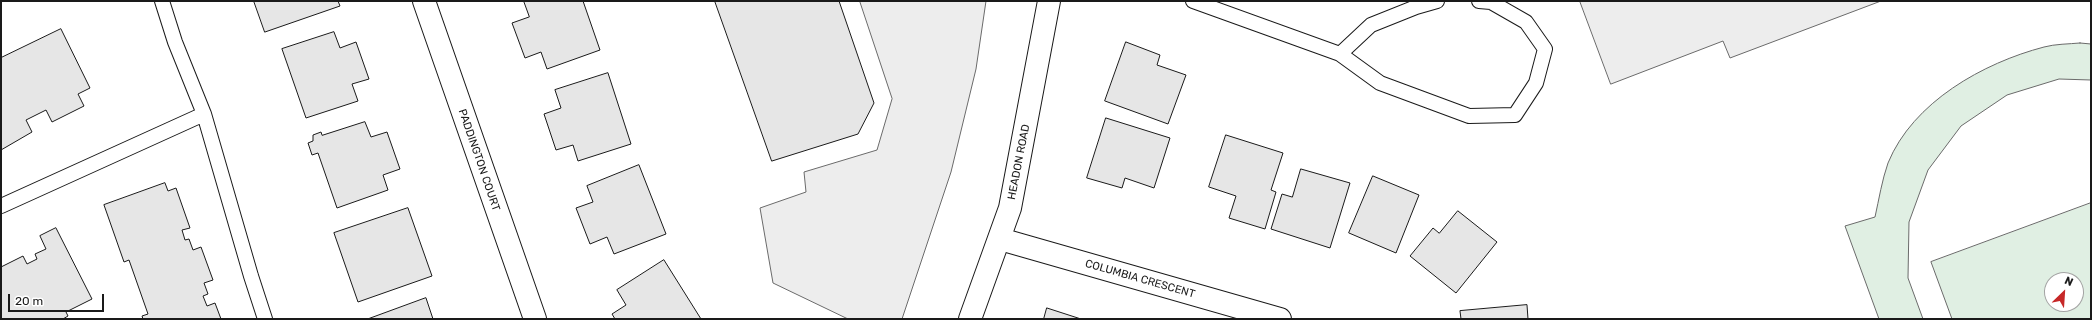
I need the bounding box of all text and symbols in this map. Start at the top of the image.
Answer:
street label: PADDINGTON COURT [455,107,503,213]
street label: HEADON ROAD [1005,123,1033,201]
street label: COLUMBIA CRESCENT [1084,257,1196,301]
north arrow [2044,272,2084,312]
text: N [2063,274,2075,289]
scale bar [10,286,106,312]
text: 20 m [15,294,43,308]

